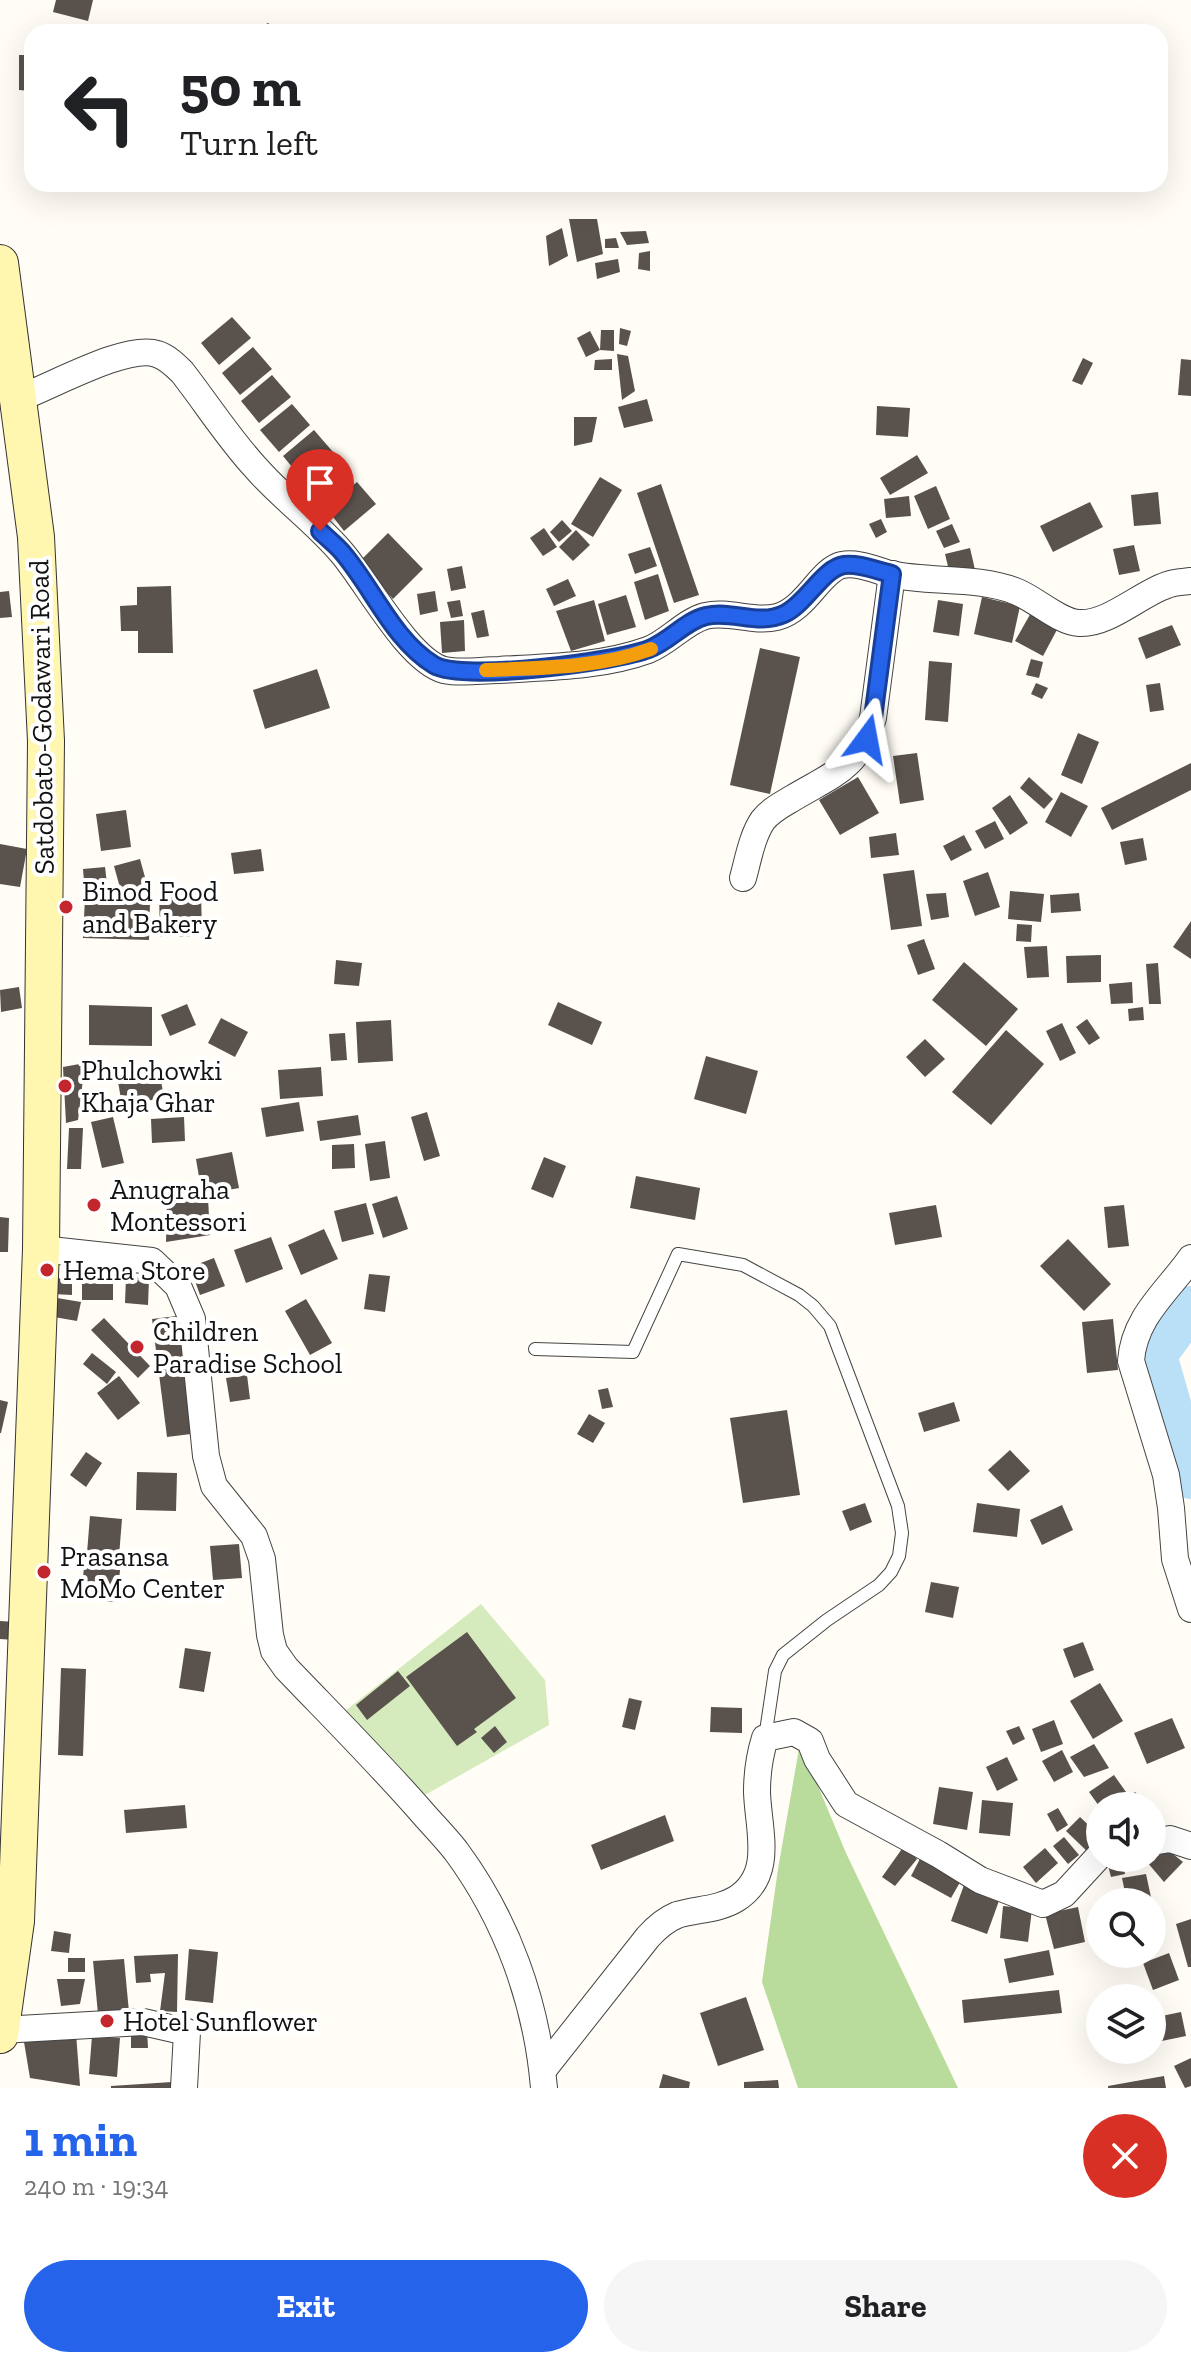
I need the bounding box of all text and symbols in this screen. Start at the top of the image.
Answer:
text: 50 m [180,53,301,120]
icon: left [48,56,152,160]
text: Turn left [180,121,318,164]
pin [286,449,354,531]
icon: arrive [298,461,342,505]
street label: Satdobato-Godawari Road [22,559,61,875]
position arrow [825,697,909,781]
place label: Binod Food and Bakery [82,875,218,940]
marker: Binod Food and Bakery [57,898,75,916]
place label: Phulchowki Khaja Ghar [81,1054,222,1119]
marker: Phulchowki Khaja Ghar [56,1077,74,1095]
place label: Anugraha Montessori [110,1173,247,1238]
marker: Anugraha Montessori [85,1196,103,1214]
place label: Hema Store [63,1254,205,1287]
marker: Hema Store [38,1261,56,1279]
place label: Children Paradise School [153,1315,342,1380]
marker: Children Paradise School [128,1338,146,1356]
place label: Prasansa MoMo Center [60,1540,225,1605]
marker: Prasansa MoMo Center [35,1563,53,1581]
map controls [1086,1792,1166,2064]
button: sound [1086,1792,1166,1872]
button: search [1086,1888,1166,1968]
button: layers [1086,1984,1166,2064]
place label: Hotel Sunflower [123,2005,318,2038]
marker: Hotel Sunflower [98,2012,116,2030]
text: 1 min [24,2111,137,2168]
button: close [1083,2114,1167,2198]
text: 240 m · 19:34 [24,2170,169,2202]
button: Exit [24,2260,588,2352]
button: Share [604,2260,1167,2352]

